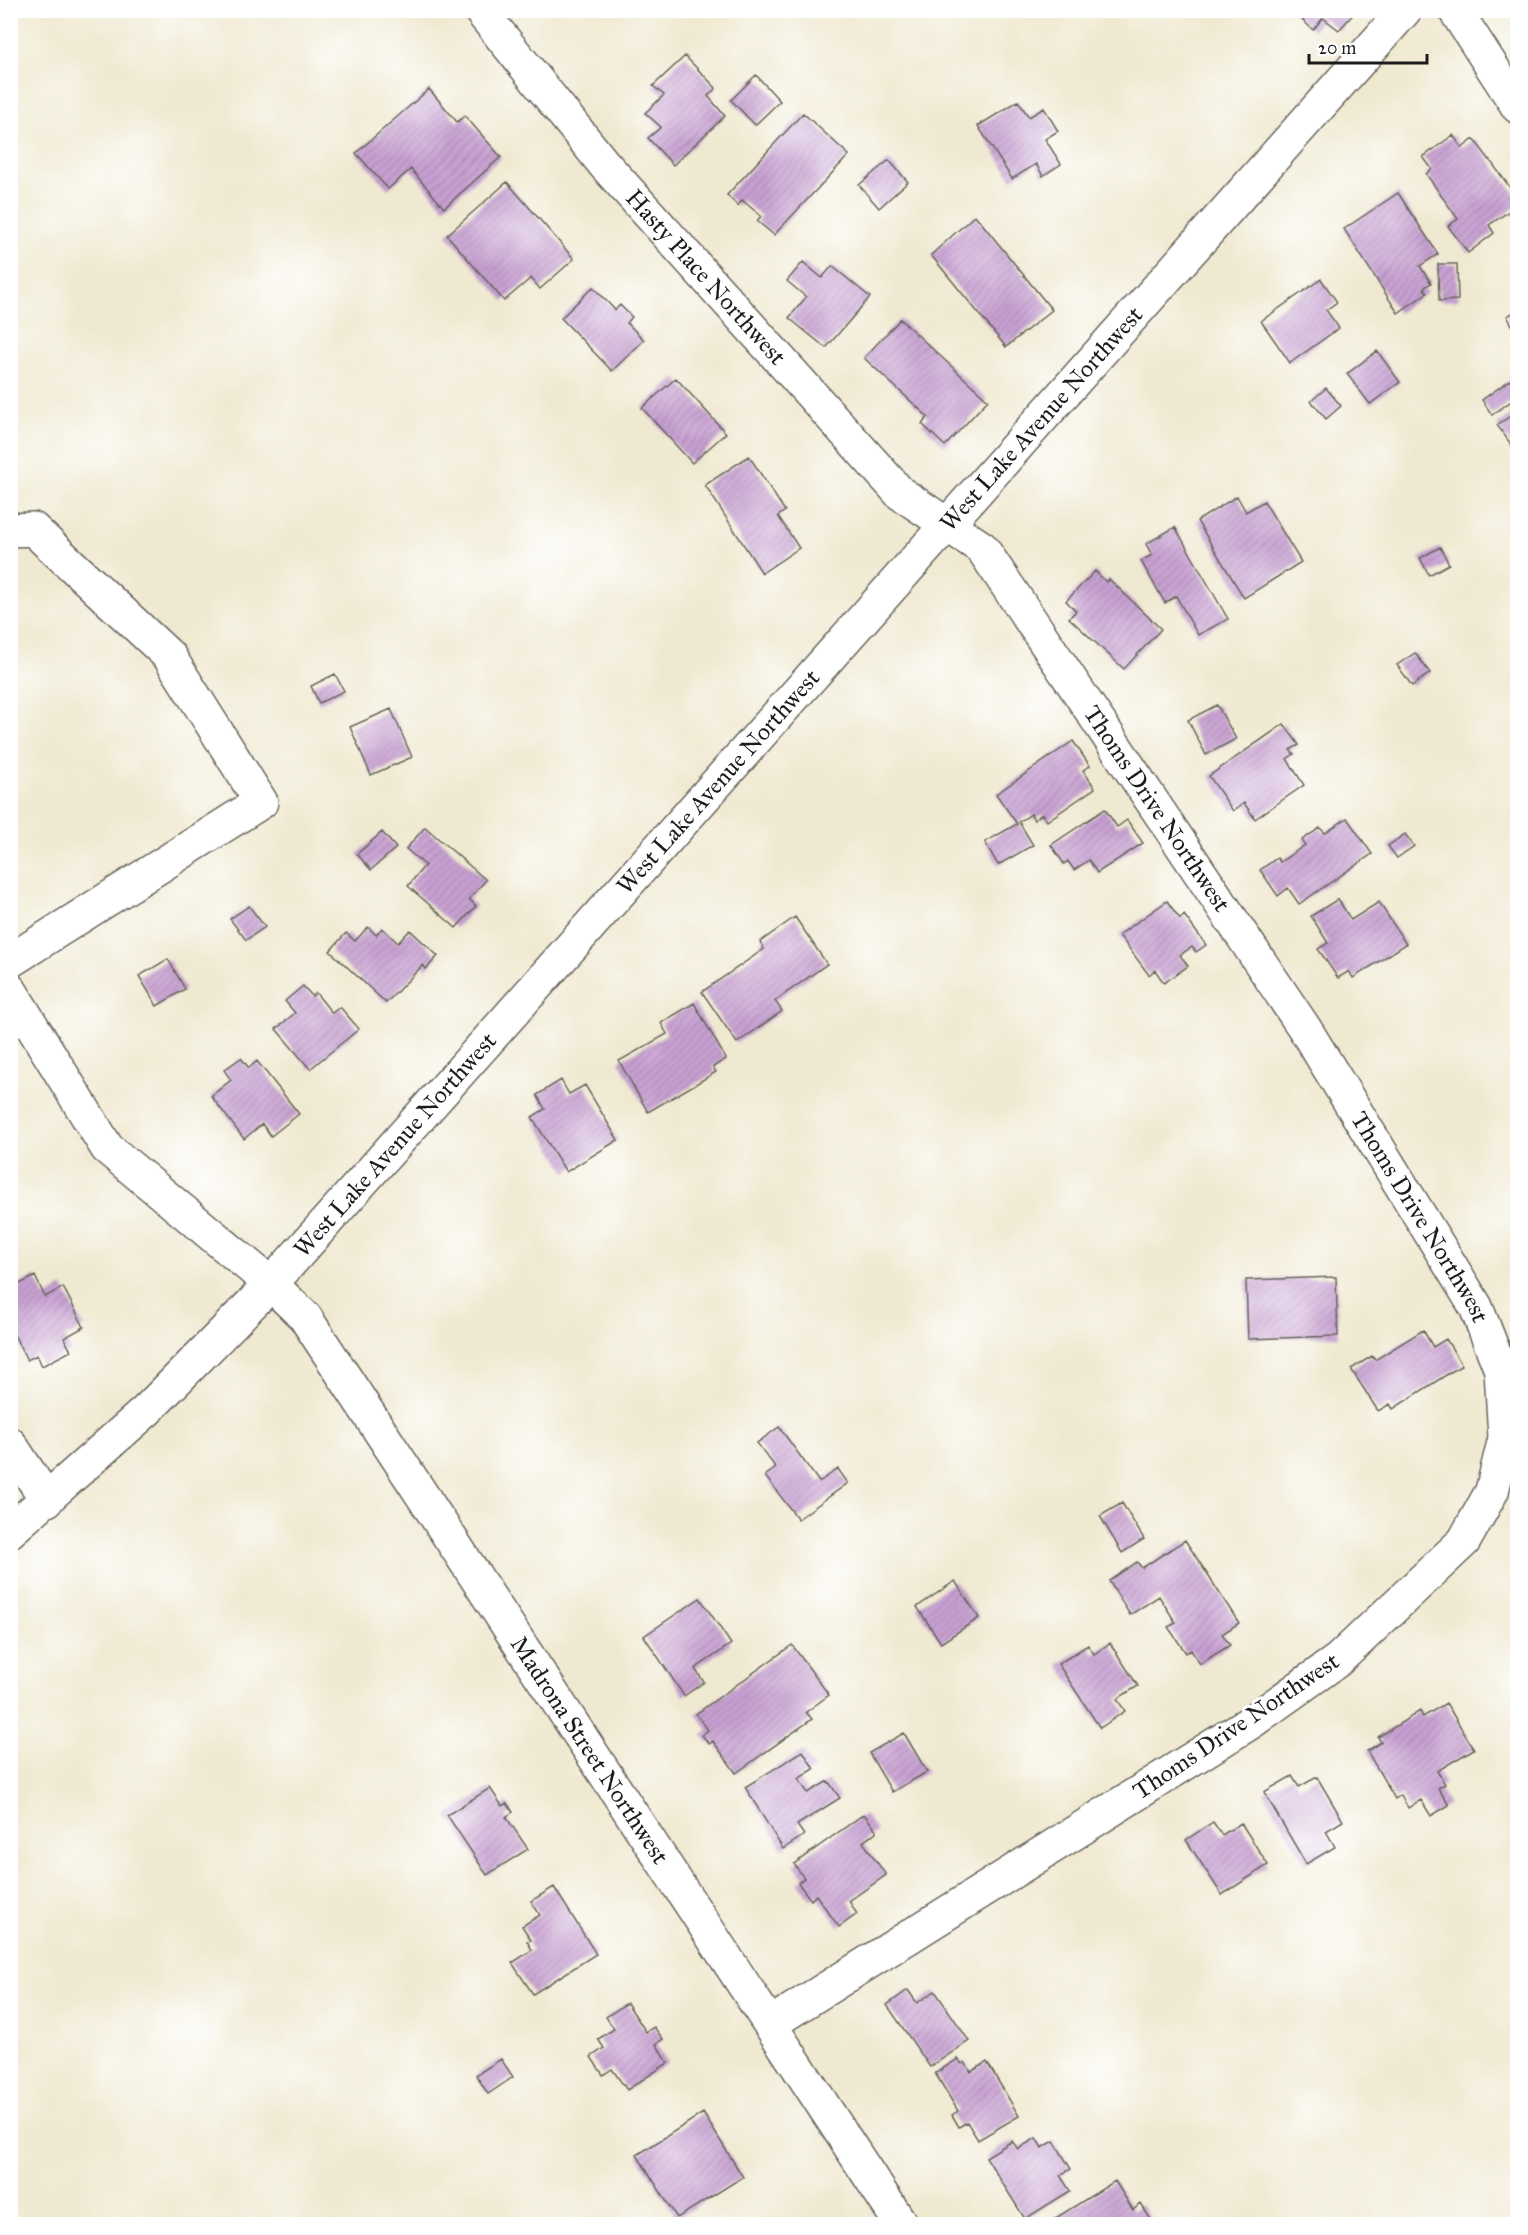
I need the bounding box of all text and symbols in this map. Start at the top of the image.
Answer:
scale bar [1309,27,1428,65]
text: 20 m [1318,37,1356,59]
street label: Hasty Place Northwest [619,183,793,372]
street label: West Lake Avenue Northwest [933,300,1150,537]
street label: West Lake Avenue Northwest [610,663,826,900]
street label: Thoms Drive Northwest [1077,700,1237,918]
street label: West Lake Avenue Northwest [287,1026,503,1263]
street label: Thoms Drive Northwest [1344,1106,1496,1327]
street label: Madrona Street Northwest [504,1630,676,1870]
street label: Thoms Drive Northwest [1127,1646,1345,1806]

